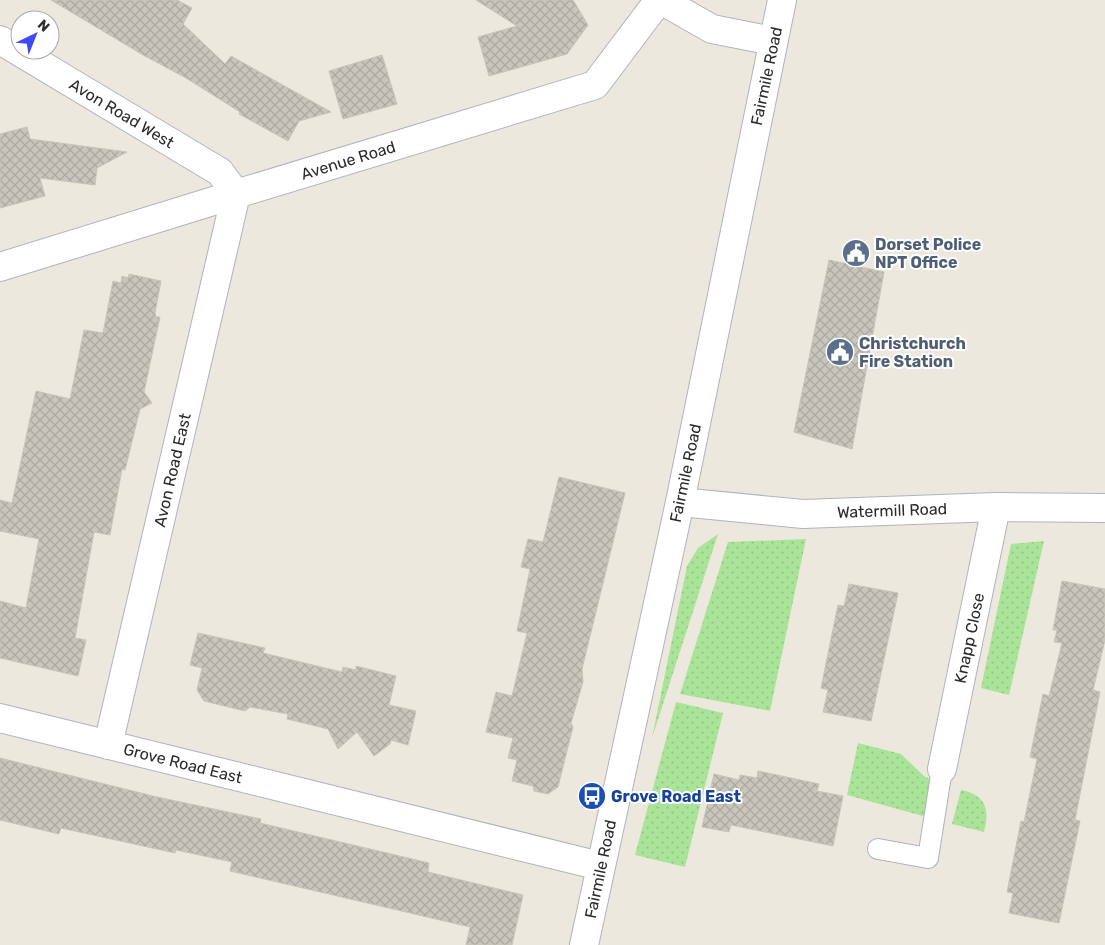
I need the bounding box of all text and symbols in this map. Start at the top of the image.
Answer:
north arrow [10,10,60,60]
text: N [34,16,53,36]
street label: Fairmile Road [747,25,786,127]
street label: Avon Road West [66,75,178,152]
street label: Avenue Road [299,137,398,184]
place label: Dorset Police NPT Office [875,235,981,272]
public building icon: Dorset Police NPT Office [841,238,871,268]
place label: Christchurch Fire Station [859,334,966,371]
public building icon: Christchurch Fire Station [825,337,855,367]
street label: Avon Road East [150,411,195,529]
street label: Fairmile Road [666,422,705,524]
street label: Watermill Road [837,499,947,522]
street label: Knapp Close [951,591,988,685]
street label: Grove Road East [121,740,244,787]
bus stop icon: Grove Road East [577,781,607,811]
place label: Grove Road East [611,787,741,806]
street label: Fairmile Road [581,818,620,920]

